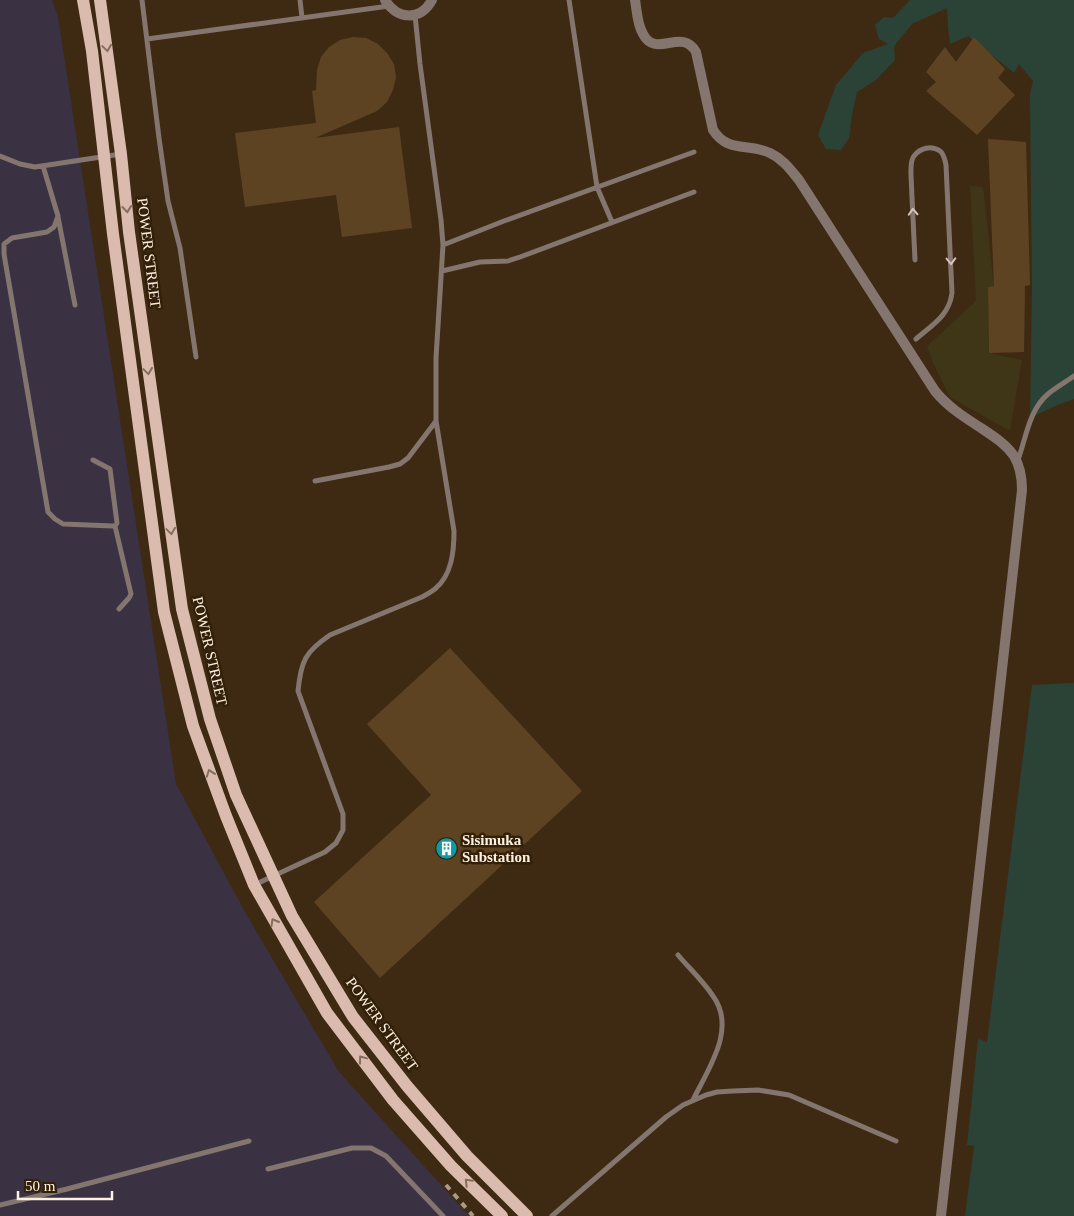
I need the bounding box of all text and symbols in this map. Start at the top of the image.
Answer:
one-way arrow [101,44,111,53]
street label: POWER STREET [134,197,164,309]
one-way arrow [121,206,132,214]
one-way arrow [908,207,919,215]
one-way arrow [945,257,956,265]
one-way arrow [142,367,153,375]
one-way arrow [165,527,175,536]
street label: POWER STREET [190,595,230,707]
one-way arrow [206,769,216,778]
place label: Sisimuka Substation [462,832,531,865]
building icon: Sisimuka Substation [434,837,458,861]
one-way arrow [271,918,281,927]
street label: POWER STREET [343,974,421,1074]
one-way arrow [359,1055,368,1065]
scale bar [18,1168,111,1200]
text: 50 m [25,1178,56,1194]
one-way arrow [464,1179,473,1188]

